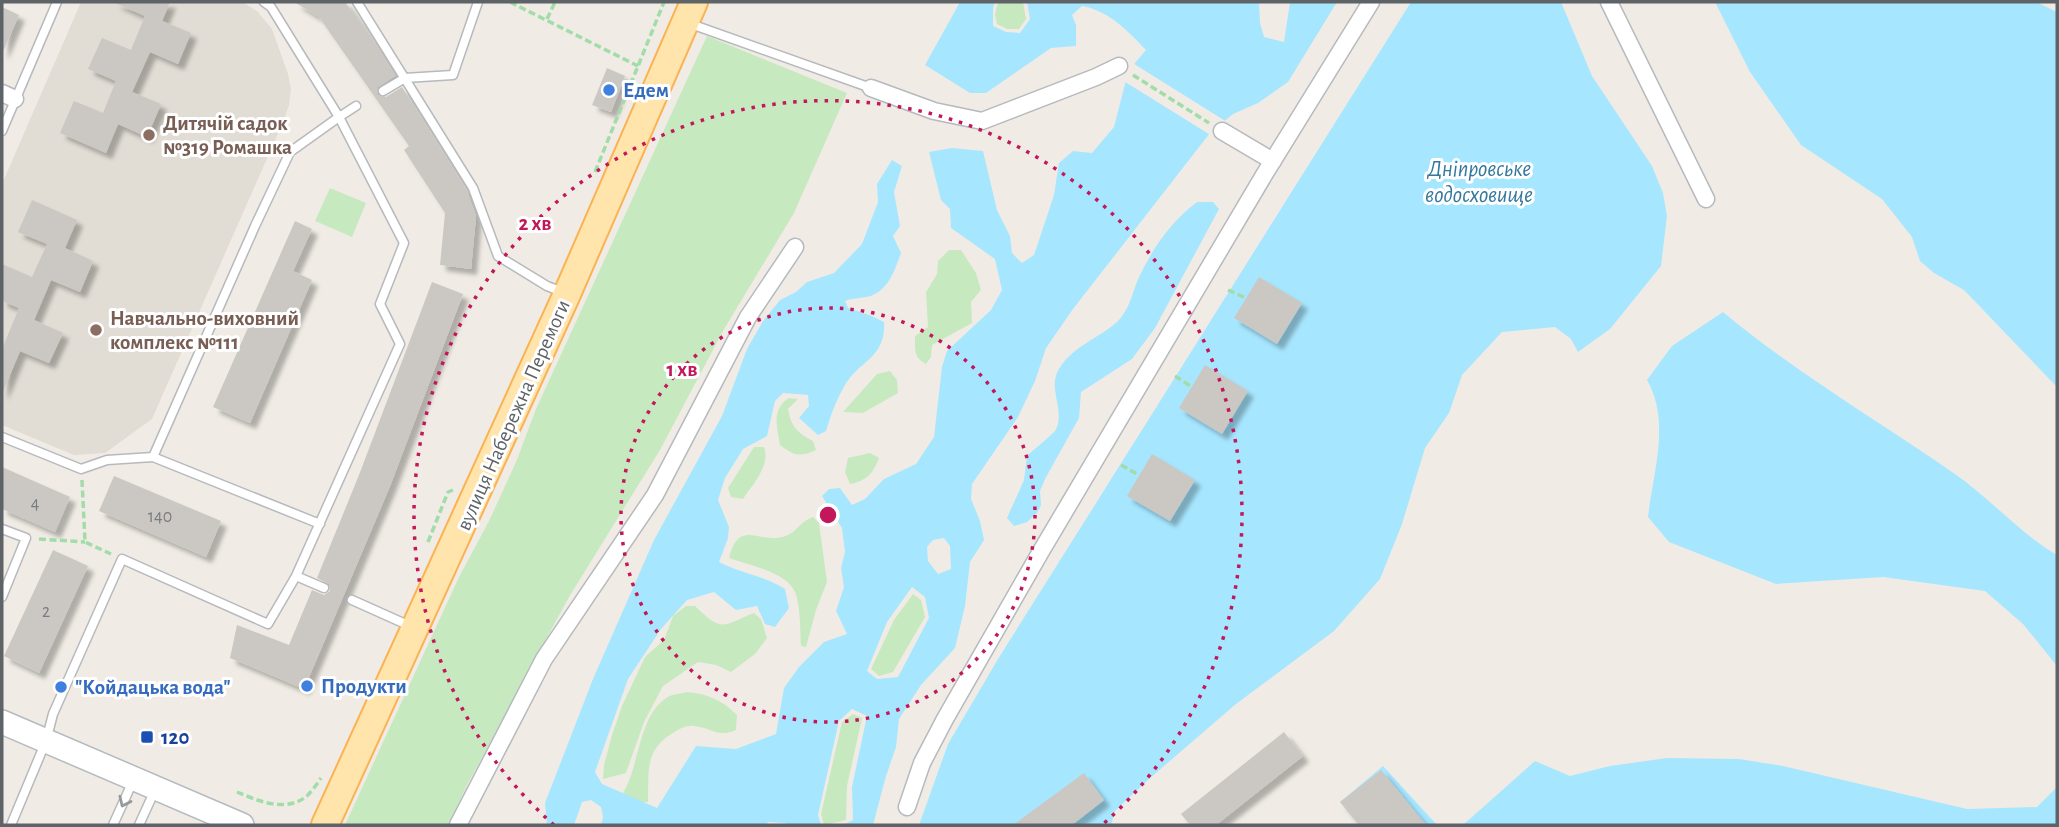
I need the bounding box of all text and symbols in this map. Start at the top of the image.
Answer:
place label: Едем [623,80,669,101]
marker: Едем [601,82,617,98]
place label: Дитячій садок №319 Ромашка [163,113,292,158]
marker: Дитячій садок №319 Ромашка [141,127,157,143]
water label: Дніпровське водосховище [1425,158,1533,207]
text: 2 хв [518,213,552,234]
street label: вулиця Набережна Перемоги [453,297,574,534]
place label: Навчально-виховний комплекс №111 [110,308,299,353]
marker: Навчально-виховний комплекс №111 [88,322,104,338]
text: 1 хв [667,359,697,380]
house number: 4 [31,495,40,513]
centre of rings [816,503,840,527]
house number: 140 [148,508,172,526]
house number: 2 [42,603,50,621]
place label: Продукти [321,676,407,697]
place label: "Койдацька вода" [75,677,231,698]
marker: Продукти [299,678,315,694]
marker: "Койдацька вода" [53,679,69,695]
place label: 120 [161,727,189,748]
marker: 120 [139,729,155,745]
one-way arrow [118,795,132,807]

